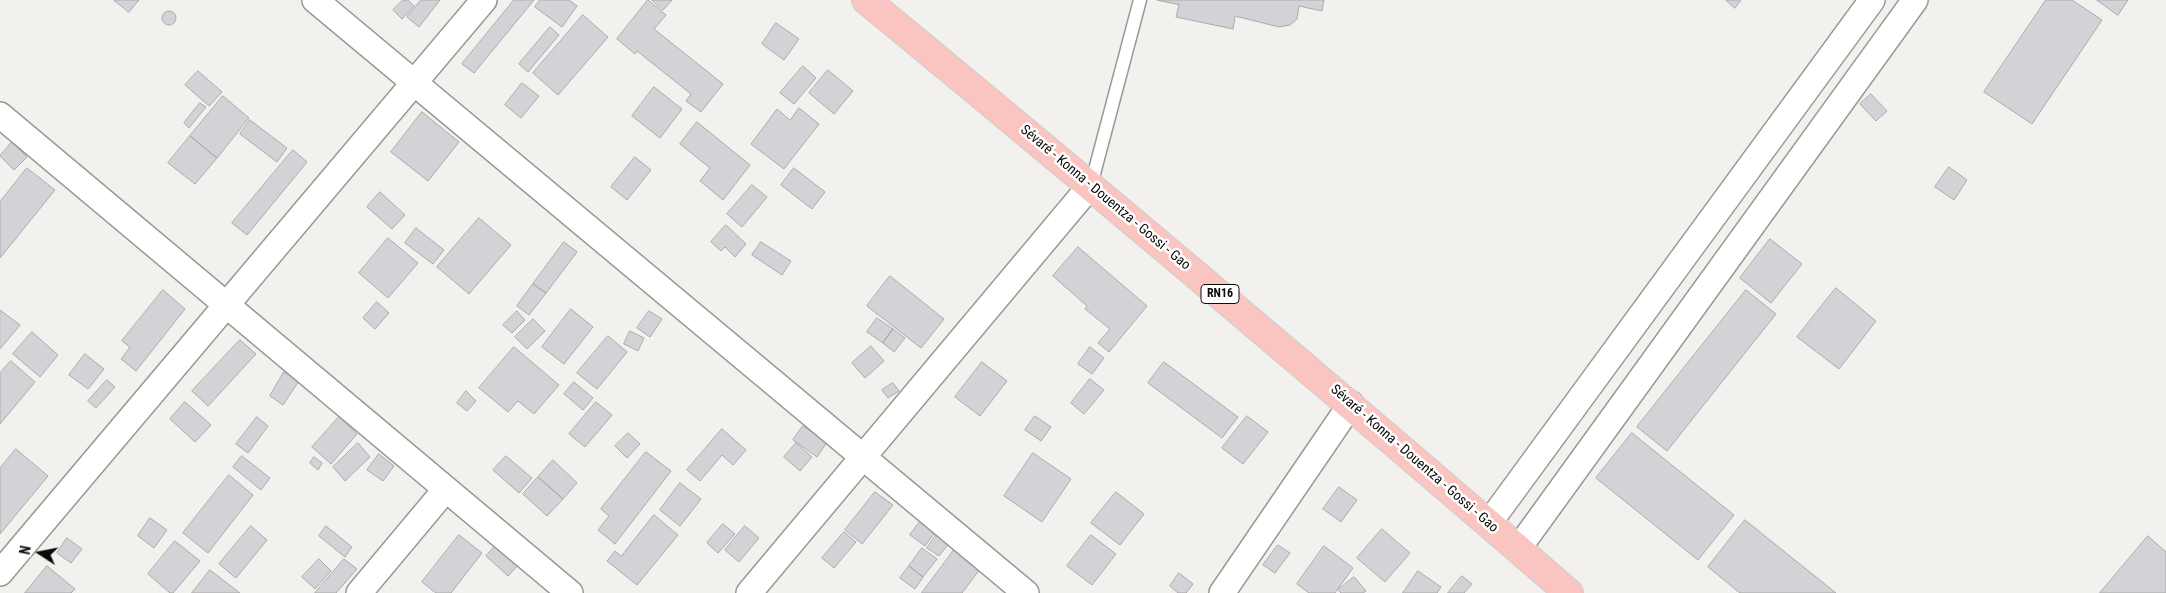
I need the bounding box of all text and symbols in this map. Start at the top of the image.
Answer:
street label: Sévaré - Konna - Douentza - Gossi - Gao [1017,122,1193,274]
road number: RN16 [1201,284,1239,304]
street label: Sévaré - Konna - Douentza - Gossi - Gao [1327,382,1501,536]
north arrow [15,528,65,578]
text: N [17,544,34,556]

